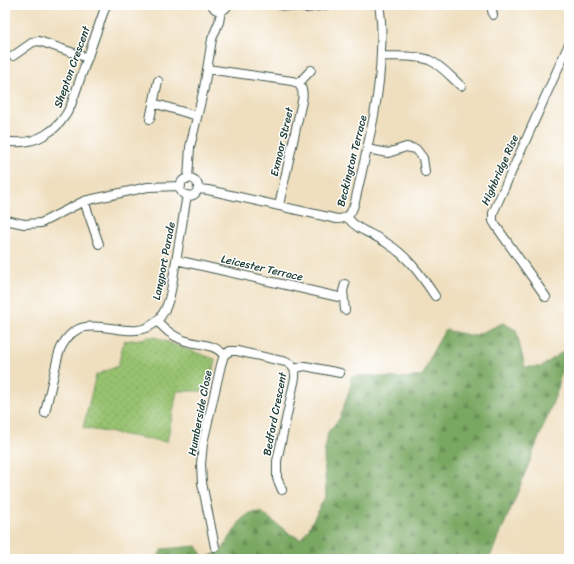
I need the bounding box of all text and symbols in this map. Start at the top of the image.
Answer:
street label: Shepton Crescent [48,23,96,110]
street label: Exmoor Street [265,105,299,178]
street label: Beckington Terrace [331,113,373,209]
street label: Highbridge Rise [476,131,524,208]
street label: Langport Parade [147,220,181,302]
street label: Leicester Terrace [219,249,305,287]
street label: Humberside Close [182,368,218,457]
street label: Bedford Crescent [258,370,293,457]

